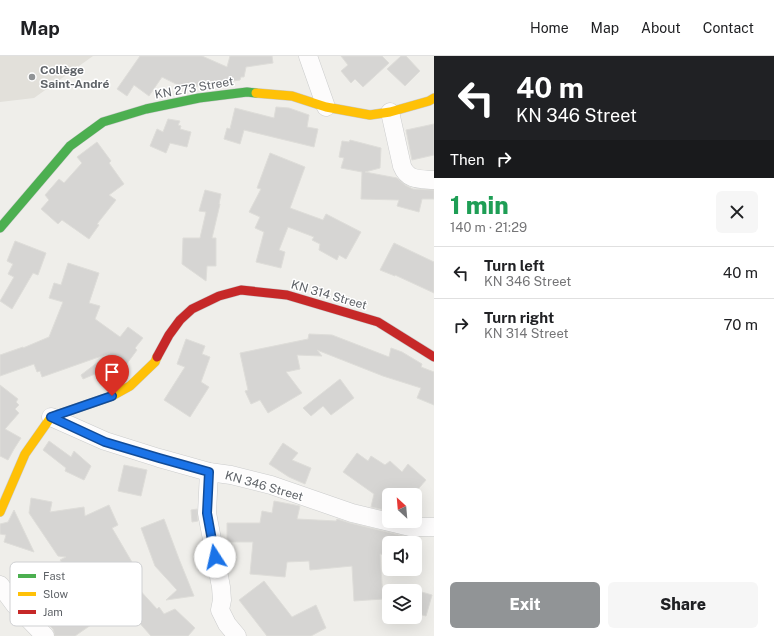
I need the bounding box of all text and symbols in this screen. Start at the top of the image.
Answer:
text: Map [20,17,60,39]
text: Home [530,20,569,36]
text: Map [591,20,619,36]
text: About [641,20,681,36]
text: Contact [703,20,754,36]
place label: Collège Saint-André [40,63,109,91]
text: 40 m [516,71,584,104]
marker: Collège Saint-André [27,72,37,82]
icon: left [450,72,502,124]
street label: KN 273 Street [153,74,235,102]
text: KN 346 Street [516,105,637,126]
icon: right [493,148,515,170]
text: Then [450,151,485,168]
text: 1 min [450,191,509,219]
button: close [716,191,758,233]
text: 140 m · 21:29 [450,220,527,235]
text: Turn left [484,257,545,274]
icon: left [450,262,472,284]
text: 40 m [723,264,758,281]
text: KN 346 Street [484,274,571,289]
street label: KN 314 Street [290,278,369,313]
text: Turn right [484,309,554,326]
icon: right [450,314,472,336]
text: 70 m [723,316,758,333]
text: KN 314 Street [484,326,569,341]
pin [95,355,129,396]
icon: arrive [101,361,123,383]
street label: KN 346 Street [223,468,305,504]
north arrow [382,488,422,528]
map controls [382,488,422,624]
position arrow [194,536,236,578]
button: sound [382,536,422,576]
legend [10,562,142,626]
text: Fast [43,570,65,582]
button: Exit [450,582,600,628]
button: Share [608,582,758,628]
button: layers [382,584,422,624]
text: Slow [43,588,69,600]
text: Jam [43,606,63,618]

